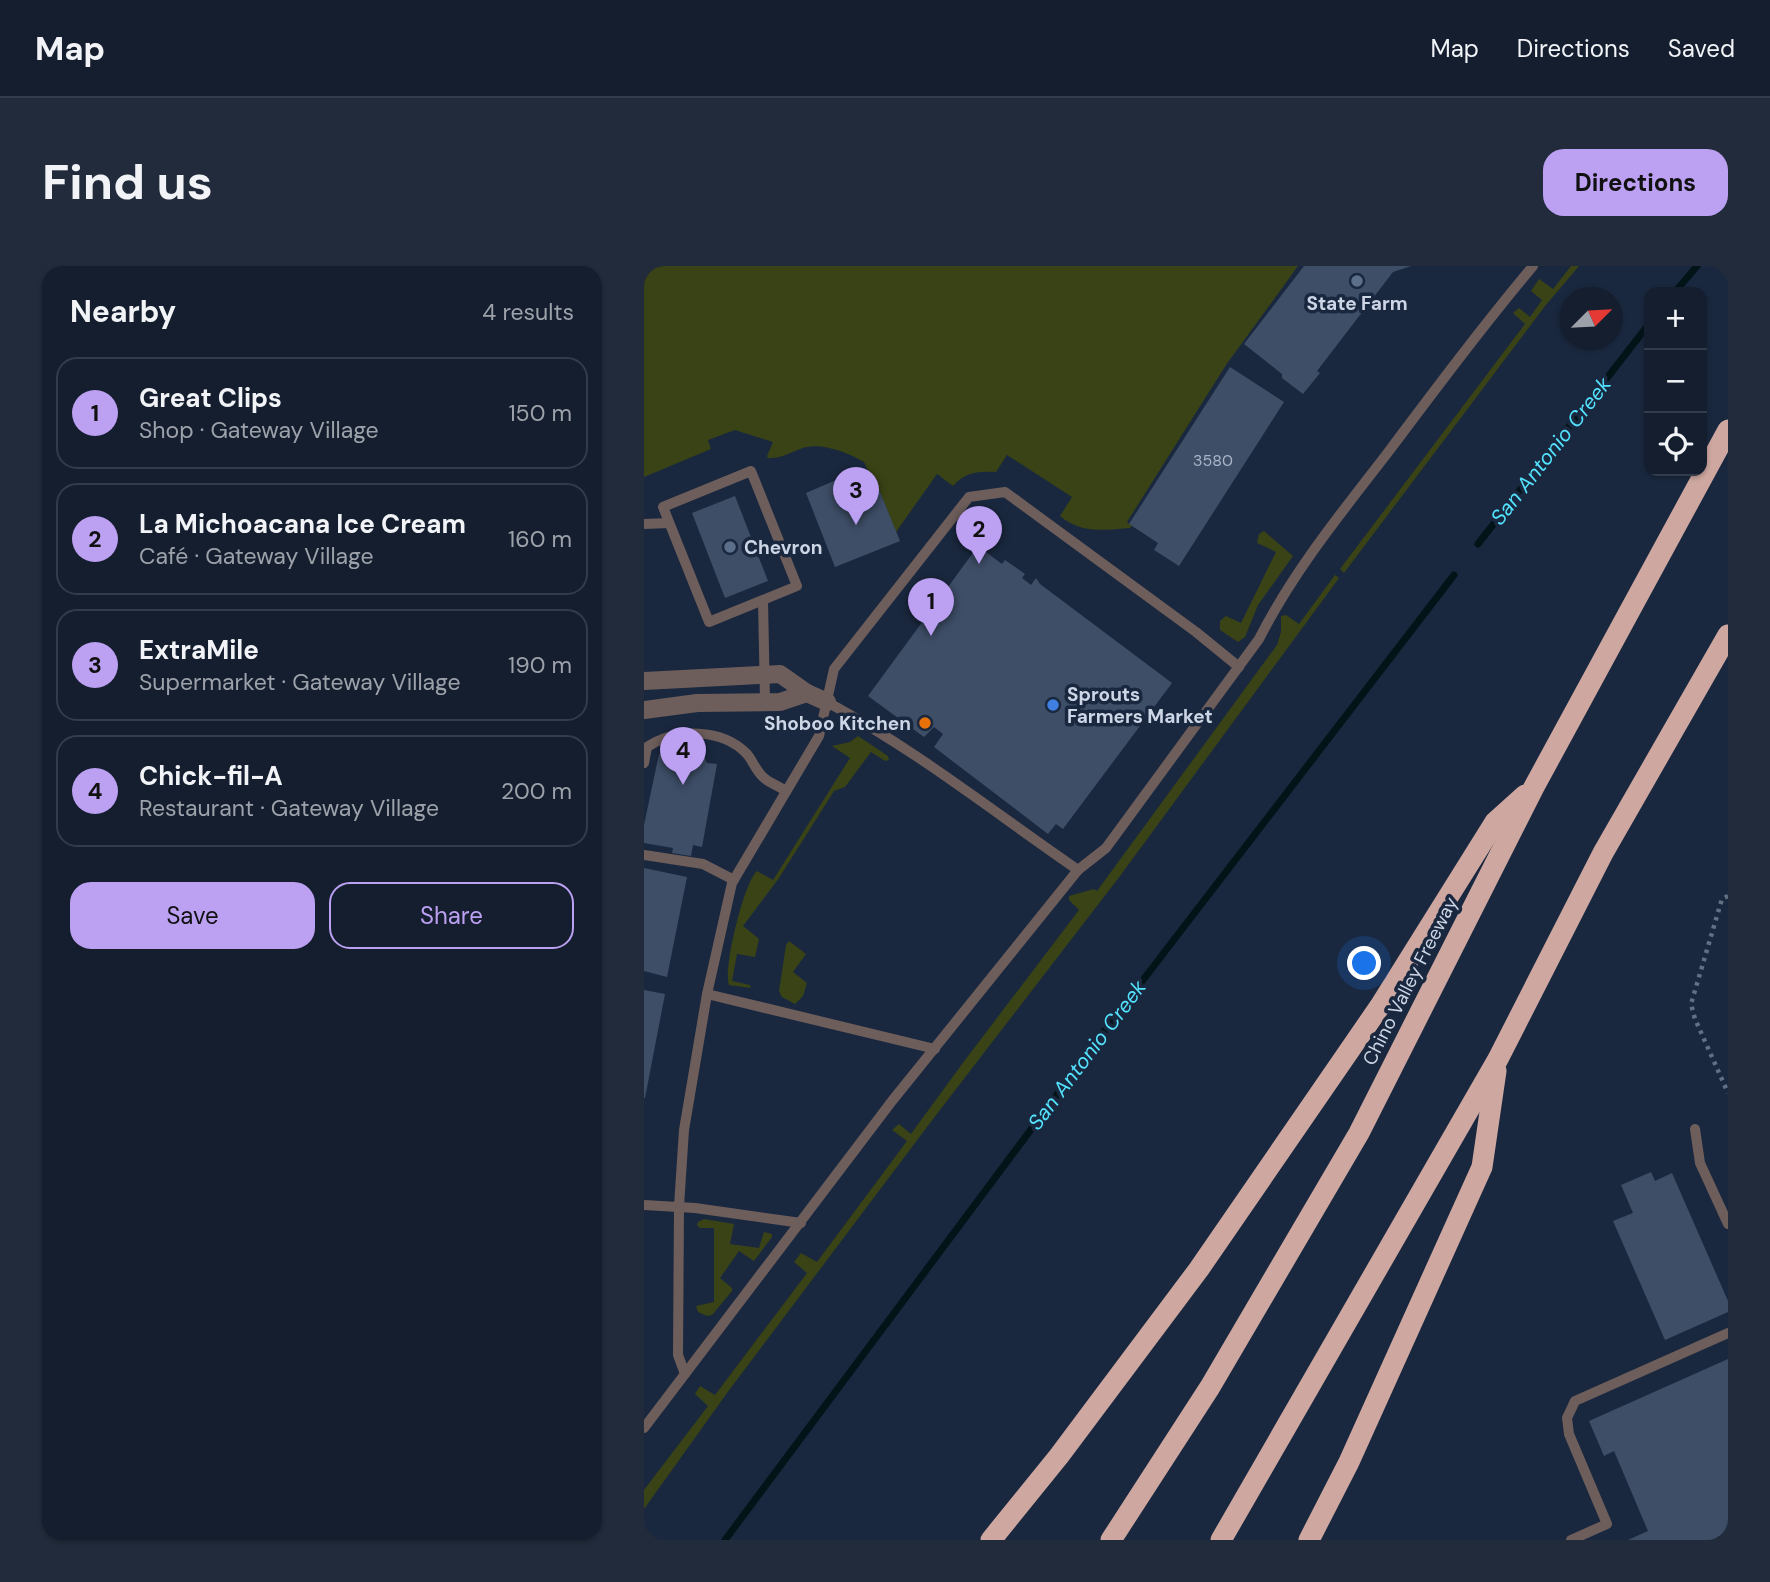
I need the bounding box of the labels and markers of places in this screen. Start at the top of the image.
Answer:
marker: State Farm [1349,273,1365,289]
place label: State Farm [1306,291,1408,316]
pin: 3 [833,467,879,525]
pin: 2 [956,506,1002,564]
place label: Chevron [744,535,823,560]
marker: Chevron [722,539,738,555]
pin: 1 [908,578,954,636]
place label: Sprouts Farmers Market [1067,682,1213,729]
marker: Sprouts Farmers Market [1045,697,1061,713]
place label: Shoboo Kitchen [764,711,911,736]
marker: Shoboo Kitchen [917,715,933,731]
pin: 4 [660,727,706,785]

